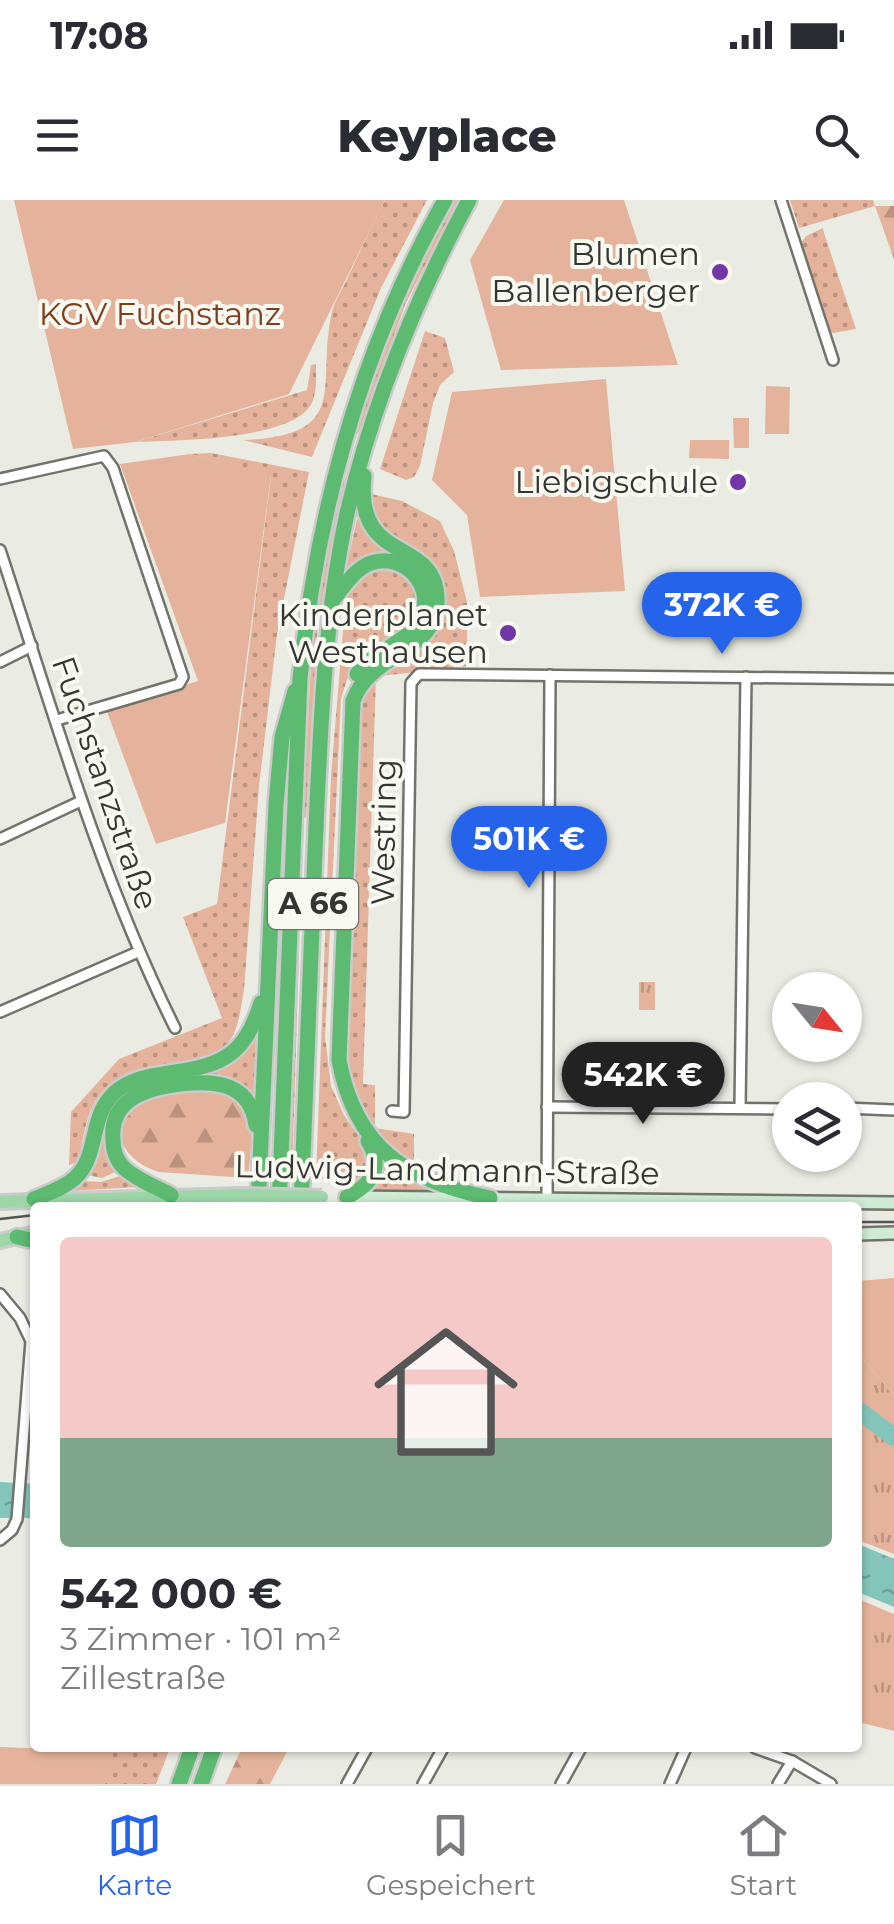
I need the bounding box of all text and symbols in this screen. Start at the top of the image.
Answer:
text: 17:08 [50,12,149,59]
icon: menu [30,108,85,163]
text: Keyplace [337,108,557,163]
icon: search [809,108,864,163]
place label: Blumen Ballenberger [491,234,700,310]
marker: Blumen Ballenberger [709,261,731,283]
park label: KGV Fuchstanz [39,294,281,333]
place label: Liebigschule [515,462,718,501]
marker: Liebigschule [727,471,749,493]
pin: 372K € [641,572,803,657]
text: 372K € [664,585,780,624]
place label: Kinderplanet Westhausen [278,595,488,671]
marker: Kinderplanet Westhausen [497,622,519,644]
street label: Fuchstanzstraße [44,651,167,915]
street label: Westring [363,758,404,906]
pin: 501K € [448,806,610,891]
text: 501K € [473,819,585,858]
road number: A 66 [268,879,358,929]
north arrow [772,972,862,1062]
map controls [772,972,862,1172]
pin: 542K € [562,1042,724,1127]
text: 542K € [584,1055,702,1094]
button: layers [772,1082,862,1172]
street label: Ludwig-Landmann-Straße [234,1146,660,1193]
icon: home [356,1302,536,1482]
text: 542 000 € [60,1567,282,1619]
text: 3 Zimmer · 101 m² [60,1619,341,1658]
text: Zillestraße [60,1658,226,1697]
tab: Karte [97,1808,172,1902]
tab: Gespeichert [366,1808,536,1902]
tab: Start [730,1808,797,1902]

